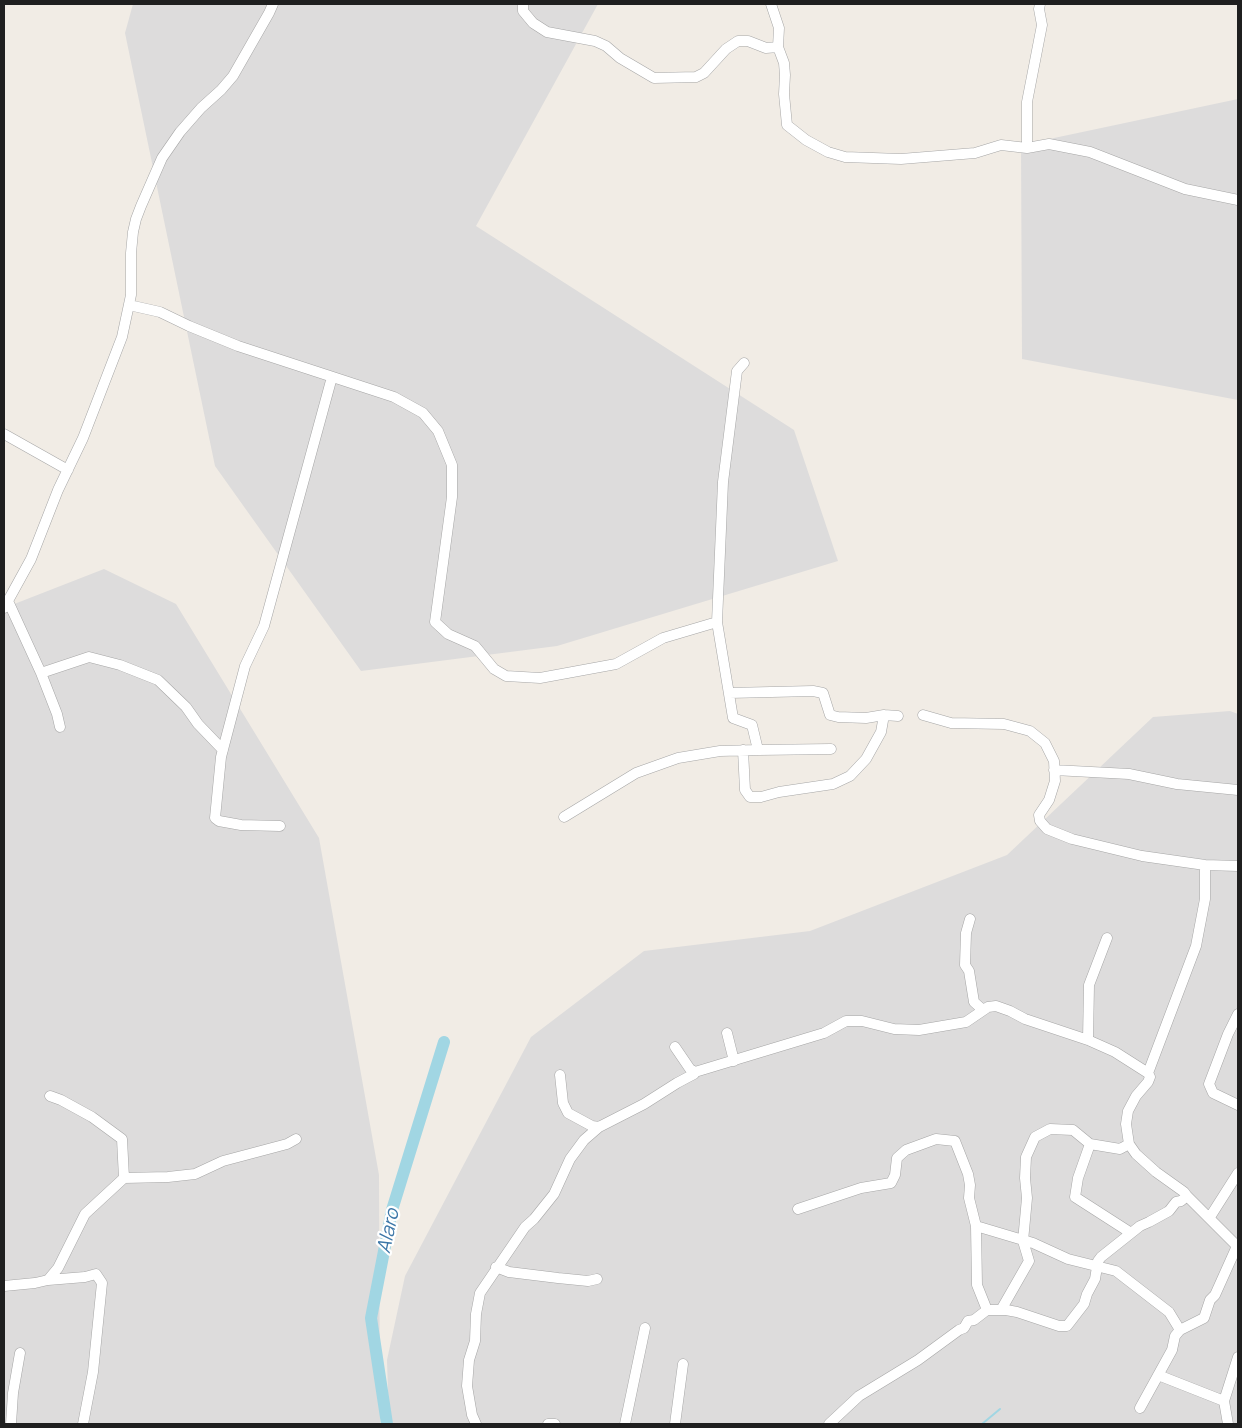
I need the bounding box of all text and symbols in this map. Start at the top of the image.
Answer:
water label: Alaro [373,1207,405,1255]

